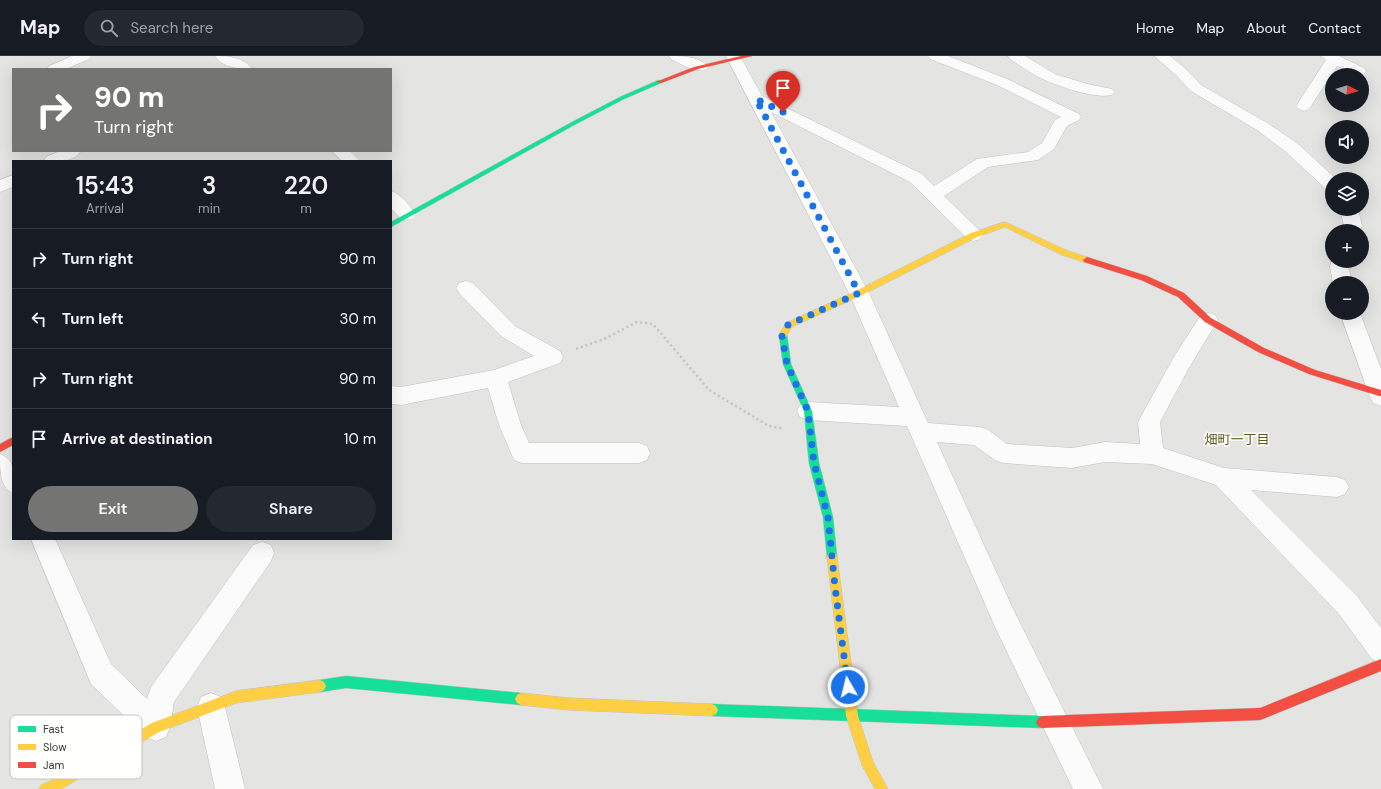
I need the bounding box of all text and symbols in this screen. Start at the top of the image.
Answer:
search box [84,10,364,46]
text: Map [20,15,60,40]
icon: search [98,17,120,39]
text: Search here [130,18,213,38]
text: Home [1136,19,1174,37]
text: Map [1196,19,1224,37]
text: About [1246,19,1286,37]
text: Contact [1308,19,1361,37]
north arrow [1325,68,1369,112]
map controls [1325,68,1369,320]
pin [766,71,800,112]
icon: arrive [772,77,794,99]
text: 90 m [94,79,164,116]
icon: right [28,84,80,136]
text: Turn right [94,115,174,139]
button: sound [1325,120,1369,164]
text: 15:43 [76,170,134,201]
text: 3 [202,170,216,201]
text: 220 [284,170,328,201]
button: layers [1325,172,1369,216]
text: Arrival [86,200,124,217]
text: min [198,200,220,217]
text: m [300,200,312,217]
button: + [1325,224,1369,268]
icon: right [28,248,50,270]
text: Turn right [62,249,133,269]
text: 90 m [339,249,376,269]
button: − [1325,276,1369,320]
icon: left [28,308,50,330]
text: Turn left [62,309,123,329]
text: 30 m [340,309,376,329]
icon: right [28,368,50,390]
text: Turn right [62,369,133,389]
text: 90 m [339,369,376,389]
icon: arrive [28,428,50,450]
text: Arrive at destination [62,429,213,449]
text: 10 m [344,429,376,449]
district label: 畑町一丁目 [1204,431,1270,448]
button: Exit [28,486,198,532]
button: Share [206,486,376,532]
position arrow [827,666,869,708]
legend [10,715,142,779]
text: Fast [43,722,64,736]
text: Slow [43,740,67,754]
text: Jam [43,758,64,772]

